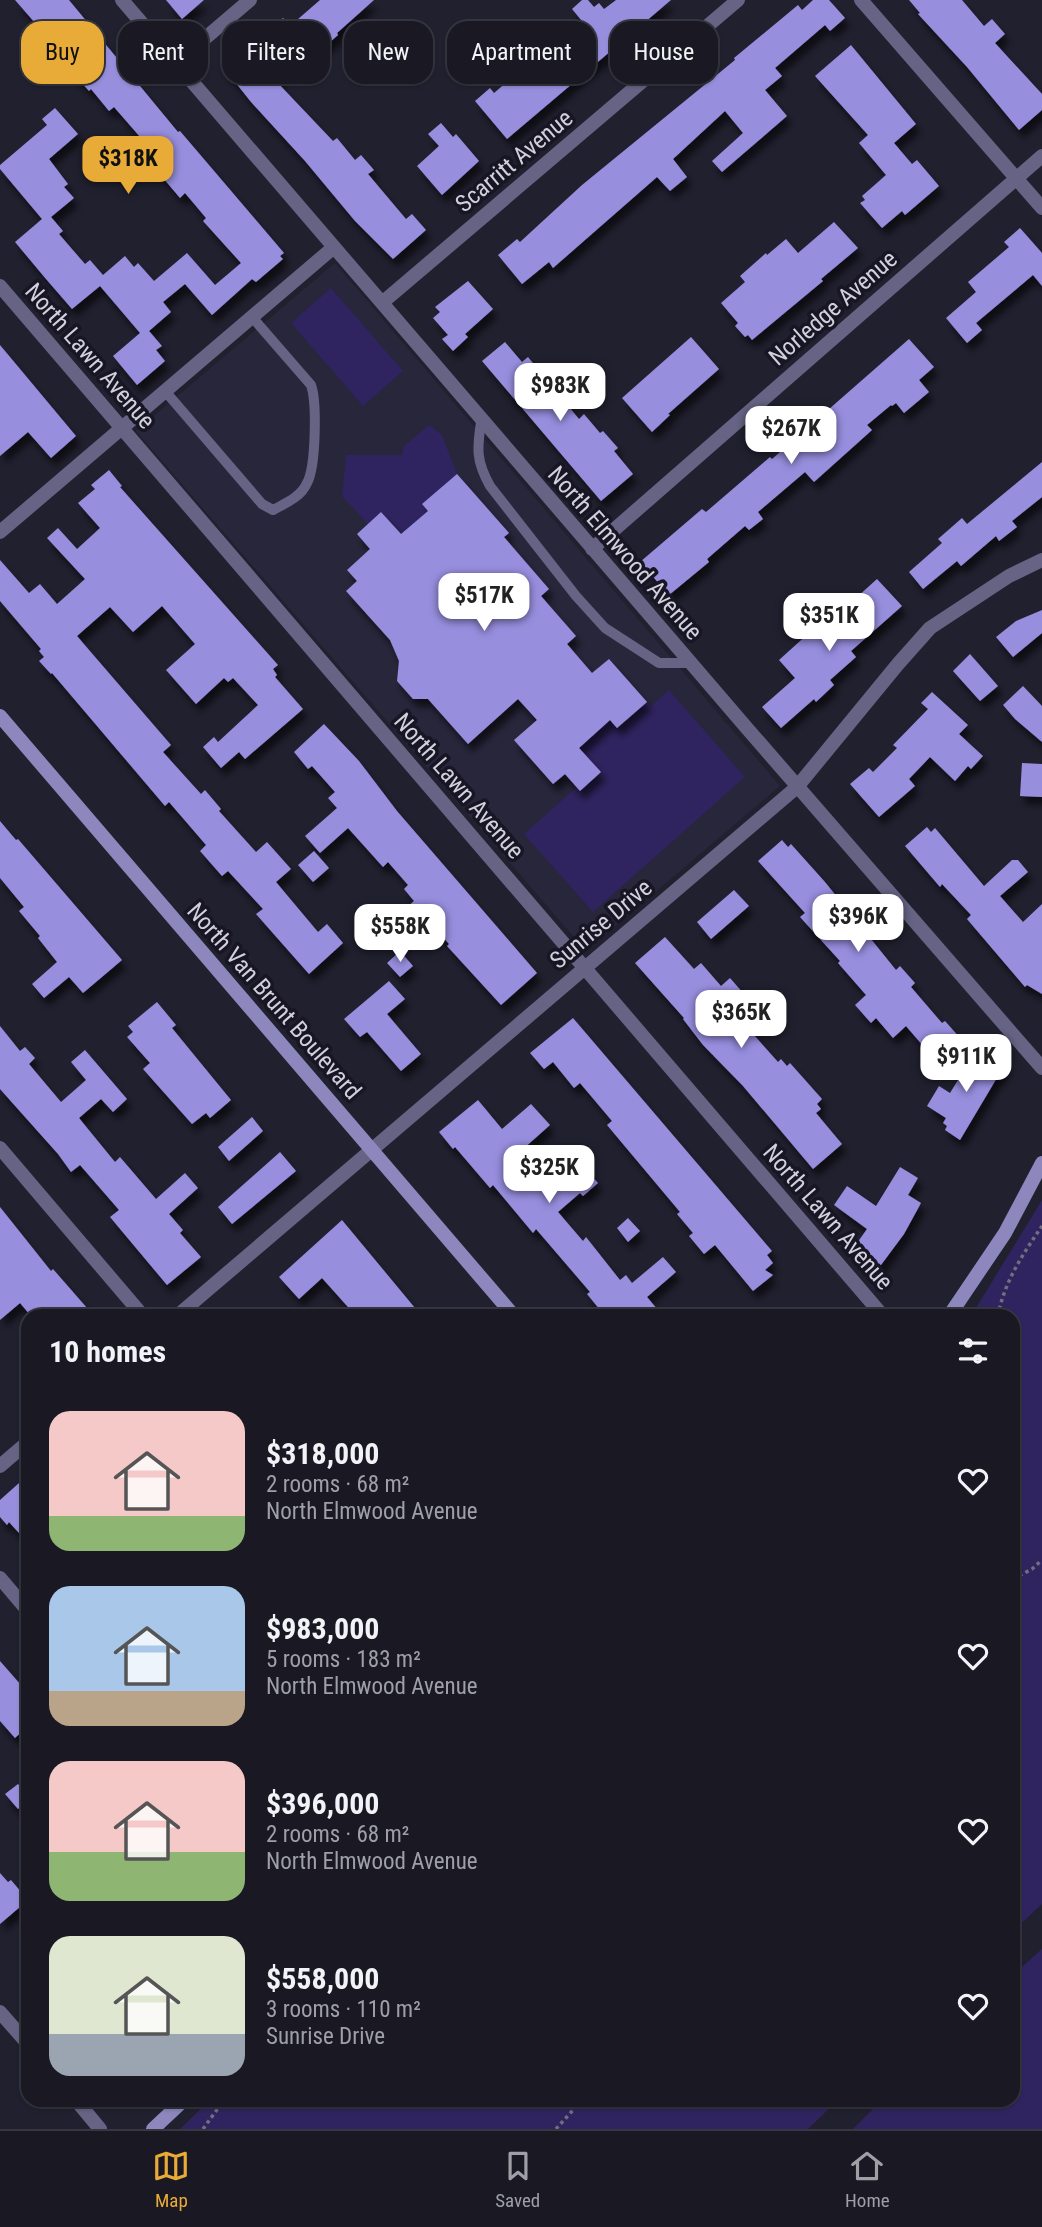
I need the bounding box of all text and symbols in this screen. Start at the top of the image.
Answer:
chip: Buy [21,21,104,84]
chip: Rent [118,21,208,84]
chip: Filters [222,21,330,84]
chip: New [344,21,433,84]
chip: Apartment [447,21,596,84]
chip: House [610,21,718,84]
street label: Scarritt Avenue [450,104,578,218]
pin: $318K [79,136,177,196]
text: $318K [98,145,158,172]
street label: Norledge Avenue [763,245,903,371]
street label: North Lawn Avenue [19,277,161,435]
pin: $983K [511,364,609,423]
text: $983K [530,372,590,399]
pin: $267K [742,406,840,466]
text: $267K [761,415,821,442]
street label: North Elmwood Avenue [542,461,708,645]
pin: $517K [435,574,533,633]
text: $517K [454,582,514,609]
pin: $351K [780,594,878,653]
text: $351K [799,602,859,629]
street label: North Lawn Avenue [388,707,530,865]
street label: Sunrise Drive [544,873,658,975]
pin: $396K [809,894,907,954]
street label: North Van Brunt Boulevard [181,897,367,1105]
text: $396K [828,903,888,930]
pin: $558K [351,904,449,964]
text: $558K [370,913,430,940]
pin: $365K [692,990,790,1050]
text: $365K [711,999,771,1026]
pin: $911K [917,1034,1015,1094]
text: $911K [936,1043,996,1070]
street label: North Lawn Avenue [757,1138,899,1296]
pin: $325K [500,1146,598,1205]
text: $325K [519,1154,579,1181]
icon: filters [954,1332,992,1370]
text: 10 homes [49,1334,166,1369]
text: $318,000 [266,1436,379,1471]
icon: home [105,1439,189,1523]
icon: heart [954,1462,992,1500]
text: 2 rooms · 68 m² [266,1471,409,1498]
text: North Elmwood Avenue [266,1498,478,1525]
text: $983,000 [266,1611,379,1646]
icon: home [105,1614,189,1698]
icon: heart [954,1637,992,1675]
text: 5 rooms · 183 m² [266,1646,421,1673]
text: North Elmwood Avenue [266,1673,478,1700]
text: $396,000 [266,1786,379,1821]
icon: home [105,1789,189,1873]
icon: heart [954,1812,992,1850]
text: 2 rooms · 68 m² [266,1821,409,1848]
text: North Elmwood Avenue [266,1848,478,1875]
text: $558,000 [266,1961,379,1996]
icon: home [105,1964,189,2048]
icon: heart [954,1987,992,2025]
text: 3 rooms · 110 m² [266,1996,421,2023]
text: Sunrise Drive [266,2023,385,2050]
tab: Map [152,2147,190,2212]
tab: Saved [495,2147,540,2212]
tab: Home [845,2147,890,2212]

